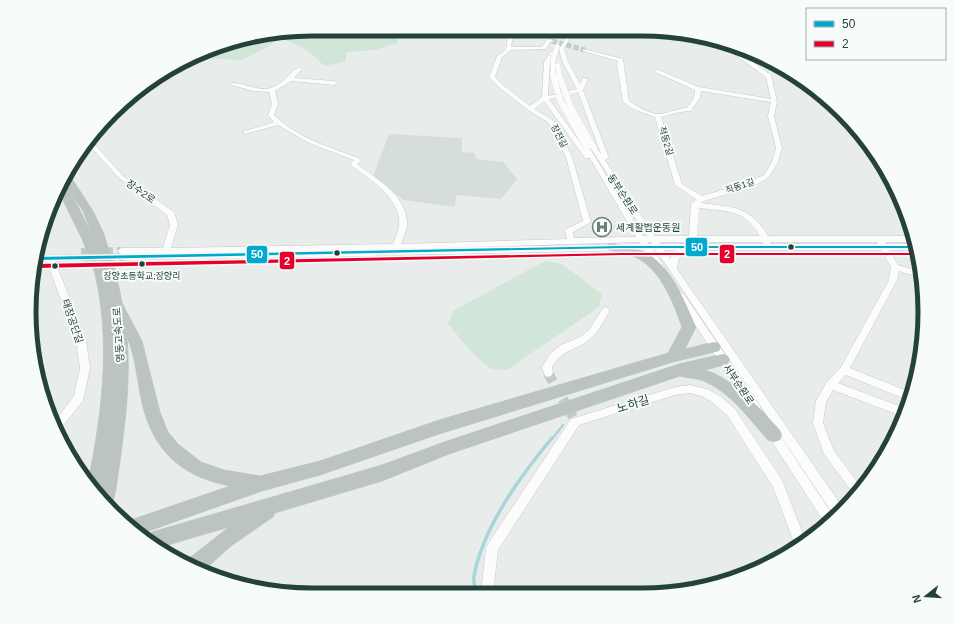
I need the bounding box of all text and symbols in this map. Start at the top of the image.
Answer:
legend [806,8,946,60]
text: 50 [842,17,856,31]
text: 2 [842,37,849,51]
street label: 장전길 [549,123,569,149]
street label: 적동2길 [657,125,675,157]
street label: 동부순환로 [605,172,640,217]
street label: 직동1길 [724,176,756,196]
street label: 장수2로 [124,177,157,205]
hospital icon: 세계활법운동원 [591,216,613,238]
place label: 세계활법운동원 [616,222,680,233]
line badge: 50 [685,237,708,257]
text: 50 [691,241,703,253]
unlabelled marker [786,242,796,252]
line badge: 2 [719,244,735,264]
line badge: 50 [246,245,268,264]
text: 50 [251,248,263,260]
unlabelled marker [332,248,342,258]
text: 2 [724,248,730,260]
line badge: 2 [279,251,295,270]
text: 2 [284,255,290,267]
marker: 장양초등학교;장양리 [137,259,147,269]
unlabelled marker [50,261,60,271]
place label: 장양초등학교;장양리 [103,270,181,281]
street label: 태장공단길 [60,298,85,345]
street label: 영동고속도로 [111,307,126,363]
street label: 서부순환로 [721,362,756,406]
street label: 노하길 [615,392,651,416]
north arrow [906,576,946,616]
text: N [910,593,923,604]

